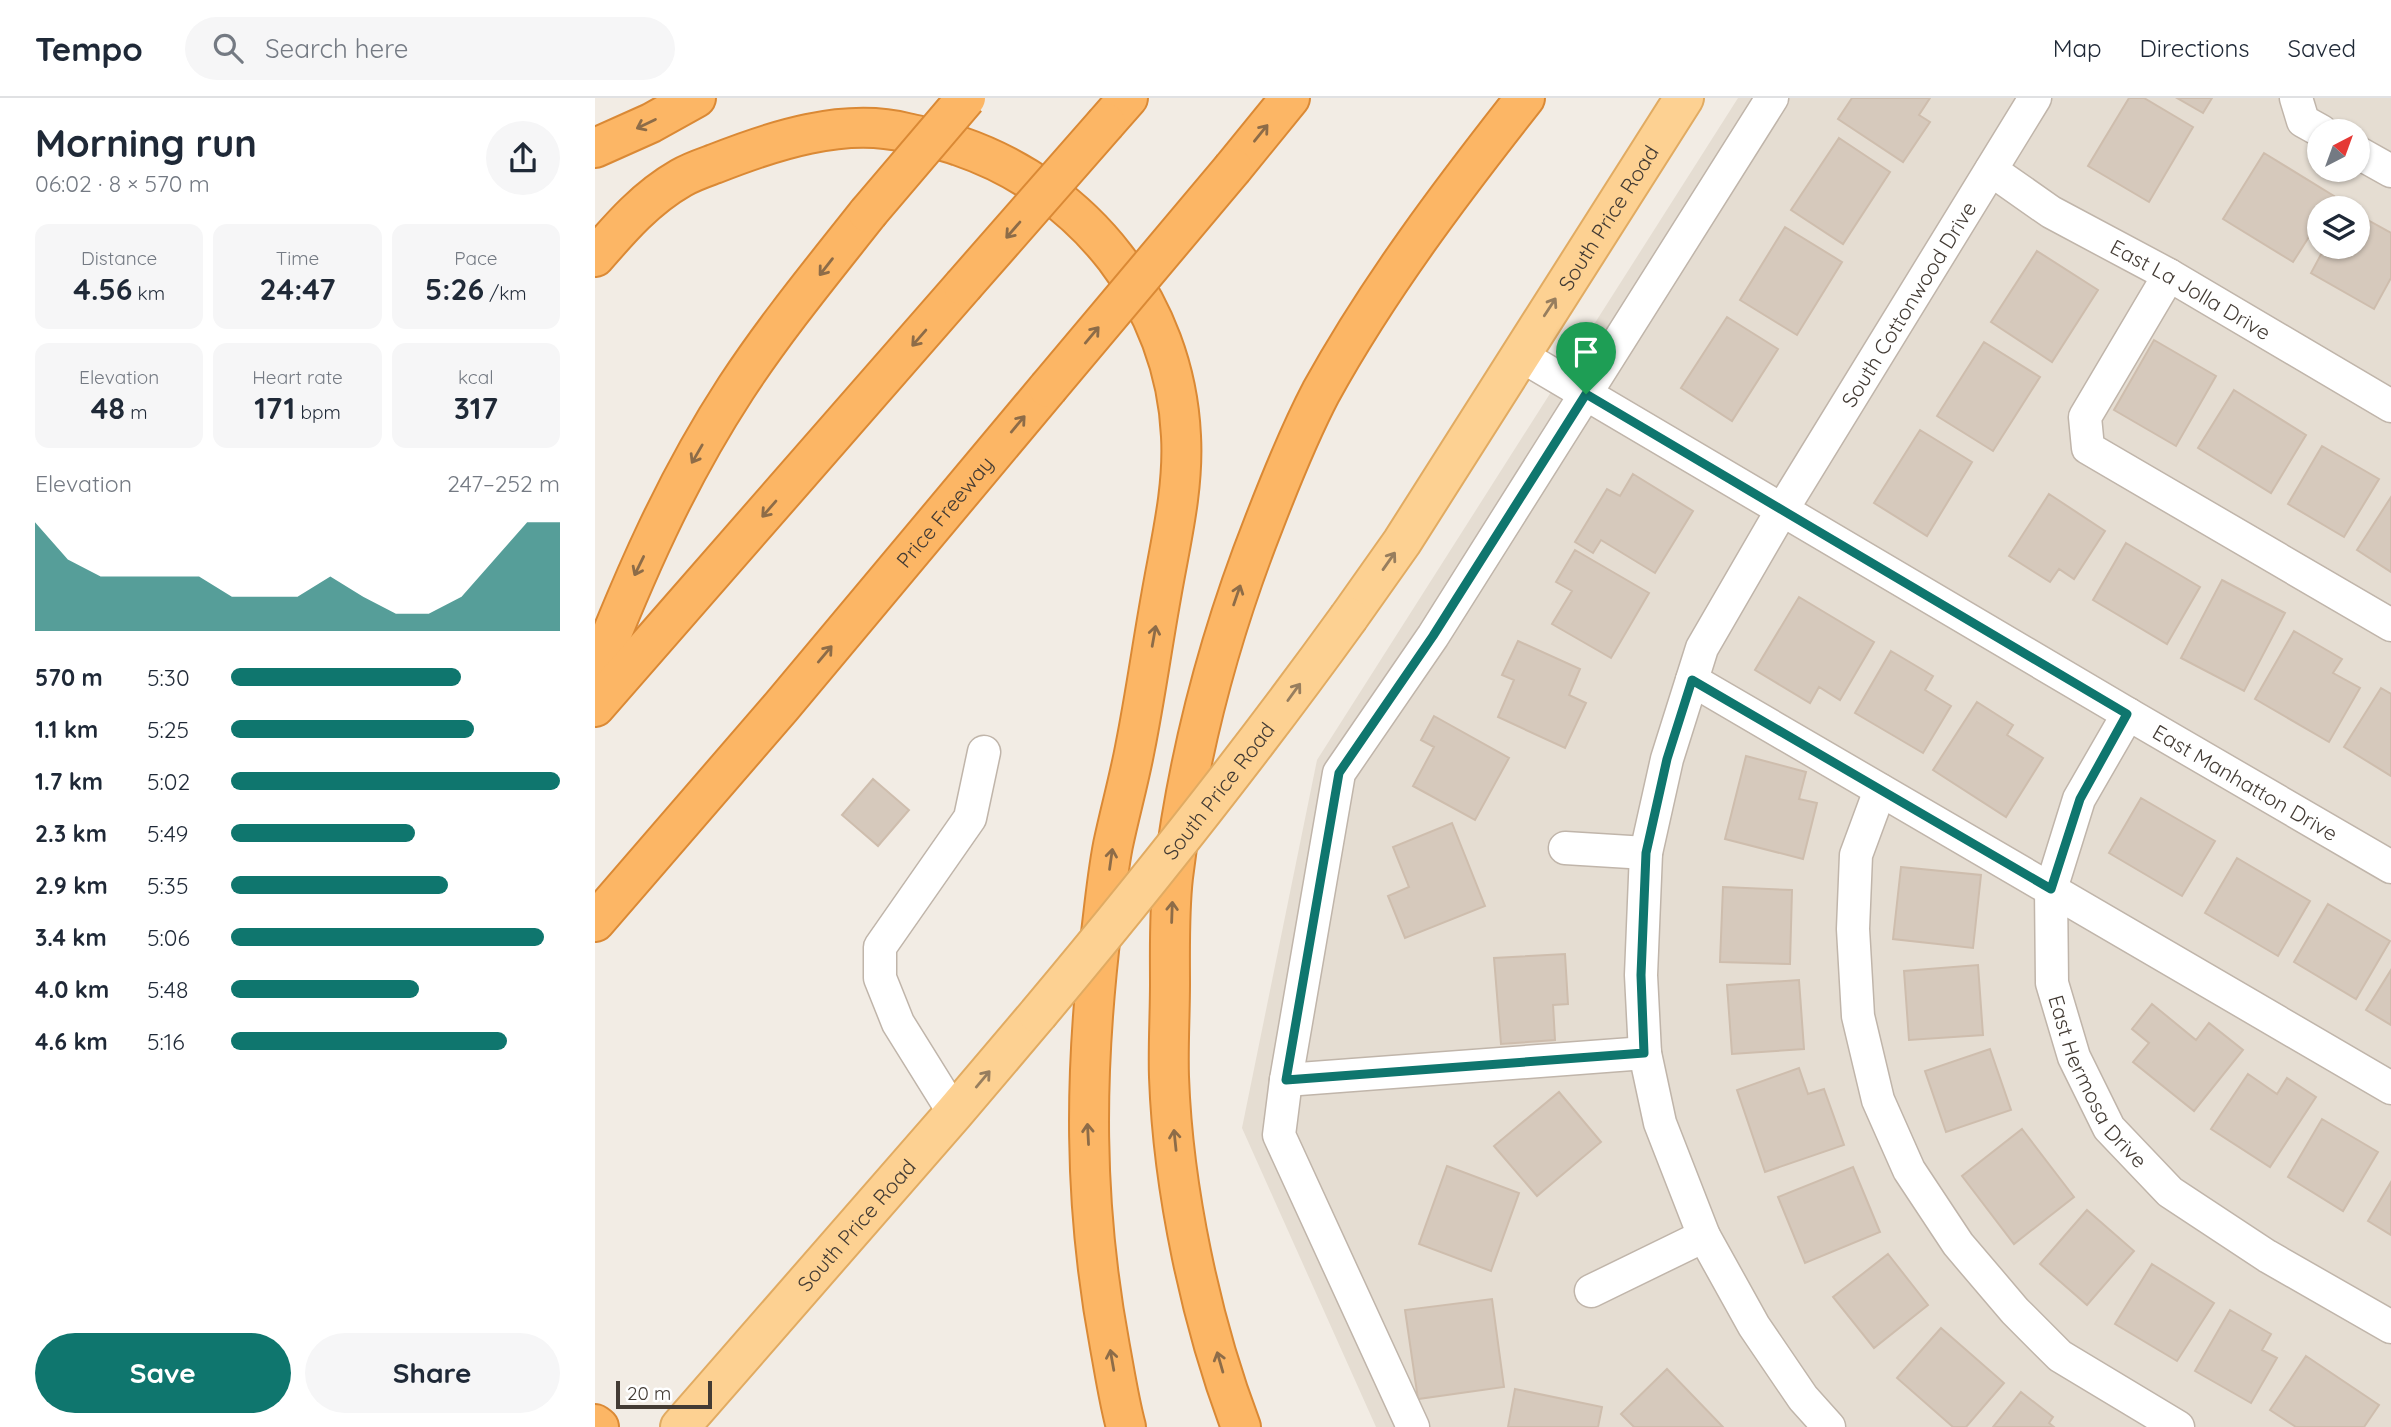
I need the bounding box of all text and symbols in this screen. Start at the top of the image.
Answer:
search box [185,17,675,80]
text: Tempo [35,28,143,69]
icon: search [209,29,247,67]
text: Search here [265,32,408,65]
text: Map [2053,33,2102,63]
text: Directions [2140,33,2250,63]
text: Saved [2288,33,2356,63]
text: Morning run [35,119,257,167]
one-way arrow [636,119,657,132]
north arrow [2307,119,2369,182]
map controls [2307,119,2370,259]
button: share [486,121,560,195]
one-way arrow [1253,124,1269,142]
street label: South Price Road [1552,140,1664,295]
text: 06:02 · 8 × 570 m [35,169,210,198]
street label: South Cottonwood Drive [1835,196,1982,412]
button: layers [2307,196,2370,259]
one-way arrow [1005,221,1021,239]
street label: East La Jolla Drive [2106,233,2276,345]
text: Distance [81,246,157,270]
text: Time [276,246,319,270]
text: Pace [454,246,497,270]
one-way arrow [818,257,833,275]
text: 4.56 [73,270,132,308]
text: 24:47 [259,270,336,308]
text: 5:26 [425,270,484,308]
text: km [132,281,165,305]
text: /km [484,281,527,305]
one-way arrow [1543,298,1558,317]
pin [1556,322,1616,394]
one-way arrow [1084,327,1100,345]
one-way arrow [911,328,927,346]
icon: arrive [1567,333,1605,371]
text: Elevation [79,365,159,389]
text: Heart rate [252,365,343,389]
text: kcal [458,365,494,389]
text: 48 [91,389,125,427]
text: 171 [254,389,295,427]
text: 317 [454,389,498,427]
text: m [125,400,147,424]
text: bpm [295,400,341,424]
one-way arrow [1010,415,1026,433]
one-way arrow [689,443,703,463]
street label: Price Freeway [890,451,999,573]
text: Elevation [35,469,132,498]
text: 247–252 m [447,469,560,498]
one-way arrow [761,499,777,517]
one-way arrow [1382,552,1396,571]
one-way arrow [632,555,646,576]
one-way arrow [1232,584,1244,606]
one-way arrow [1148,625,1161,648]
one-way arrow [817,646,833,664]
text: 570 m [35,663,103,692]
text: 5:30 [147,663,190,692]
one-way arrow [1287,683,1301,702]
text: 1.1 km [35,715,98,744]
text: 5:25 [147,715,189,744]
street label: South Price Road [1157,717,1280,865]
street label: East Manhatton Drive [2148,718,2343,846]
text: 1.7 km [35,767,103,796]
text: 5:02 [147,767,190,796]
text: 2.3 km [35,819,107,848]
text: 5:49 [147,819,188,848]
one-way arrow [1105,848,1118,871]
text: 2.9 km [35,871,108,900]
text: 5:35 [147,871,188,900]
one-way arrow [1165,901,1178,924]
text: 3.4 km [35,923,107,952]
text: 5:06 [147,923,190,952]
text: 4.0 km [35,975,109,1004]
text: 5:48 [147,975,188,1004]
street label: East Hermosa Drive [2043,992,2153,1173]
text: 4.6 km [35,1027,108,1056]
text: 5:16 [147,1027,185,1056]
one-way arrow [975,1070,991,1088]
one-way arrow [1081,1123,1094,1146]
one-way arrow [1168,1129,1181,1151]
street label: South Price Road [792,1154,921,1297]
button: Save [35,1333,291,1413]
button: Share [305,1333,560,1413]
one-way arrow [1105,1349,1119,1372]
one-way arrow [1212,1351,1225,1373]
scale bar [616,1378,712,1410]
text: 20 m [627,1381,671,1405]

